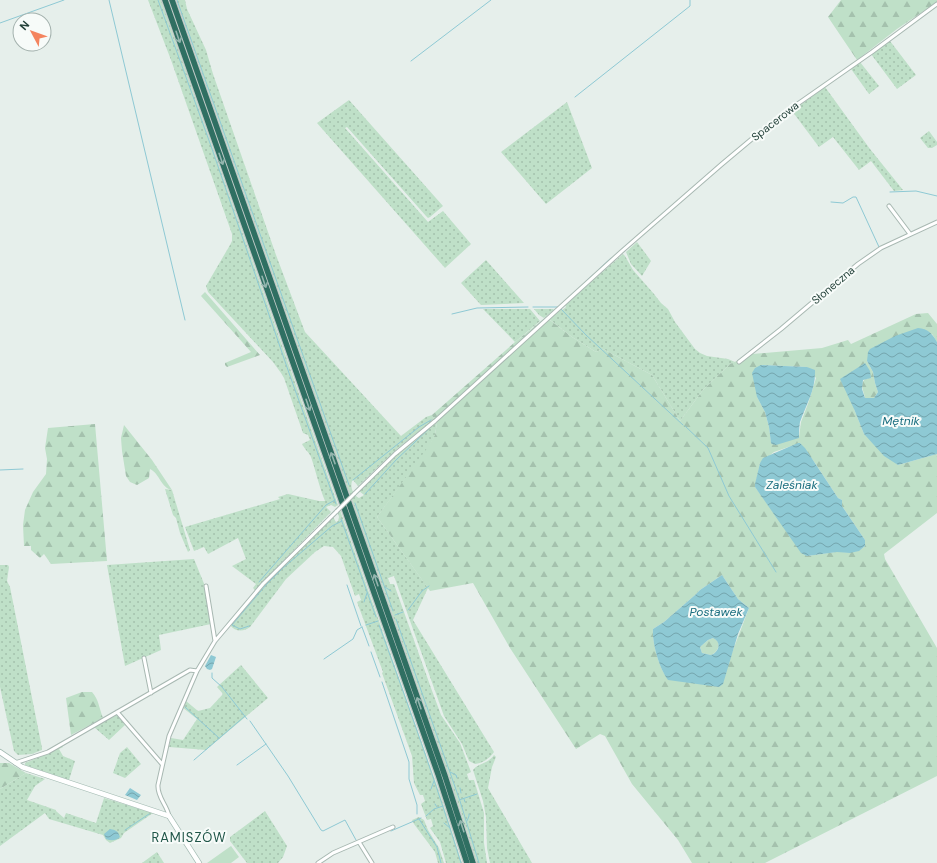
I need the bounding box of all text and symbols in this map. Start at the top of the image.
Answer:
north arrow [12,12,52,52]
text: N [17,18,32,33]
one-way arrow [175,30,182,43]
street label: Spacerowa [749,98,801,144]
one-way arrow [218,153,225,166]
street label: Słoneczna [809,263,857,307]
one-way arrow [261,276,269,288]
one-way arrow [304,398,312,410]
water label: Mętnik [882,413,921,429]
one-way arrow [329,451,336,464]
water label: Zaleśniak [766,477,818,493]
one-way arrow [372,574,379,587]
water label: Postawek [689,604,743,620]
one-way arrow [415,697,423,709]
one-way arrow [458,819,465,832]
district label: RAMISZÓW [152,829,226,846]

